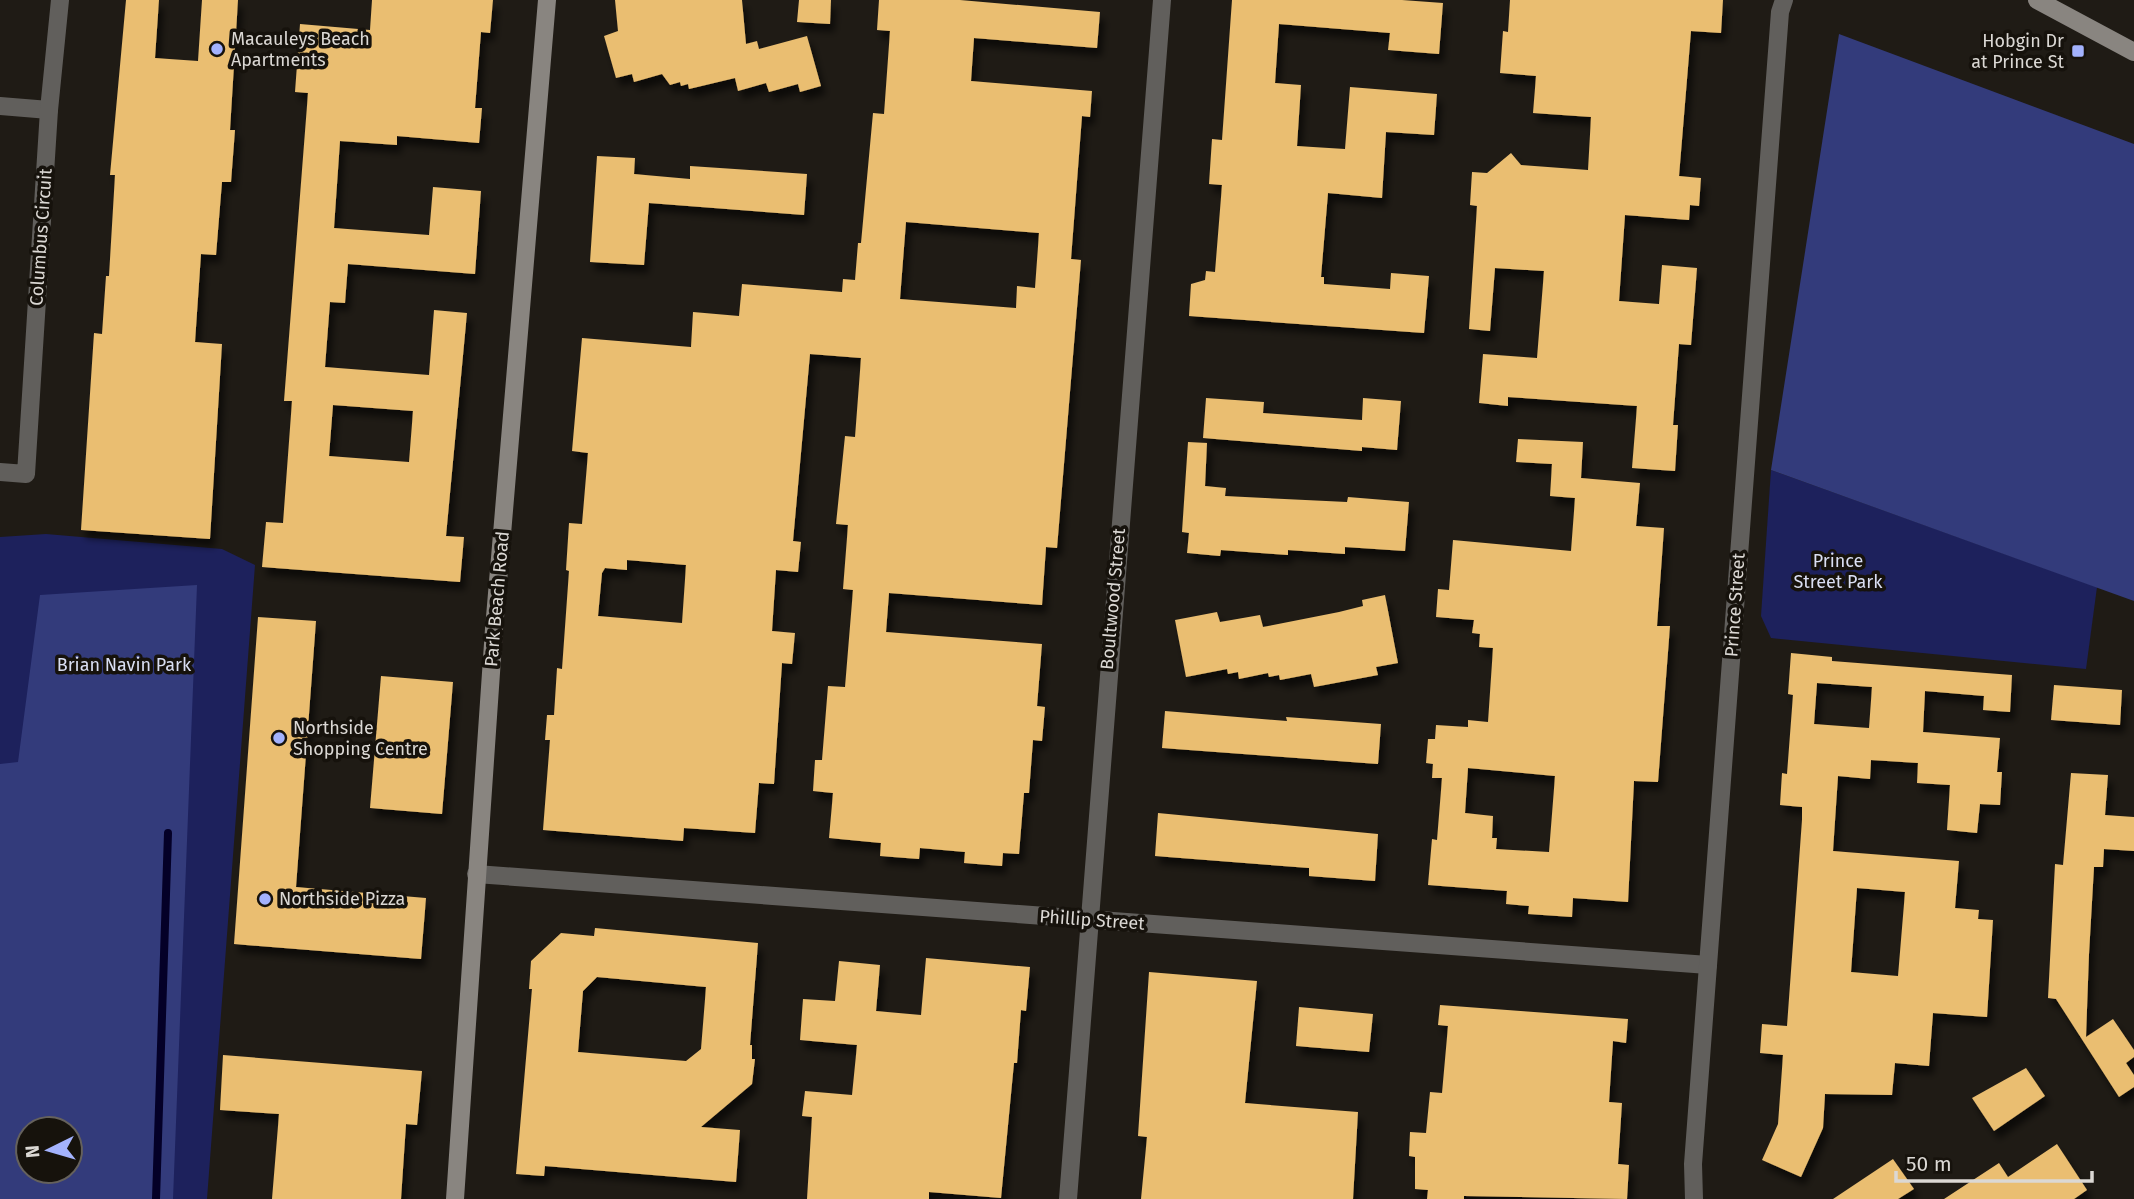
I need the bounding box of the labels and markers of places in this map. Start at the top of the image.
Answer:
place label: Macauleys Beach Apartments [231,28,370,71]
place label: Hobgin Dr at Prince St [1971,30,2064,73]
marker: Macauleys Beach Apartments [209,41,225,57]
marker: Hobgin Dr at Prince St [2070,43,2086,59]
place label: Northside Shopping Centre [293,717,428,760]
marker: Northside Shopping Centre [271,730,287,746]
place label: Northside Pizza [279,888,405,910]
marker: Northside Pizza [257,891,273,907]

